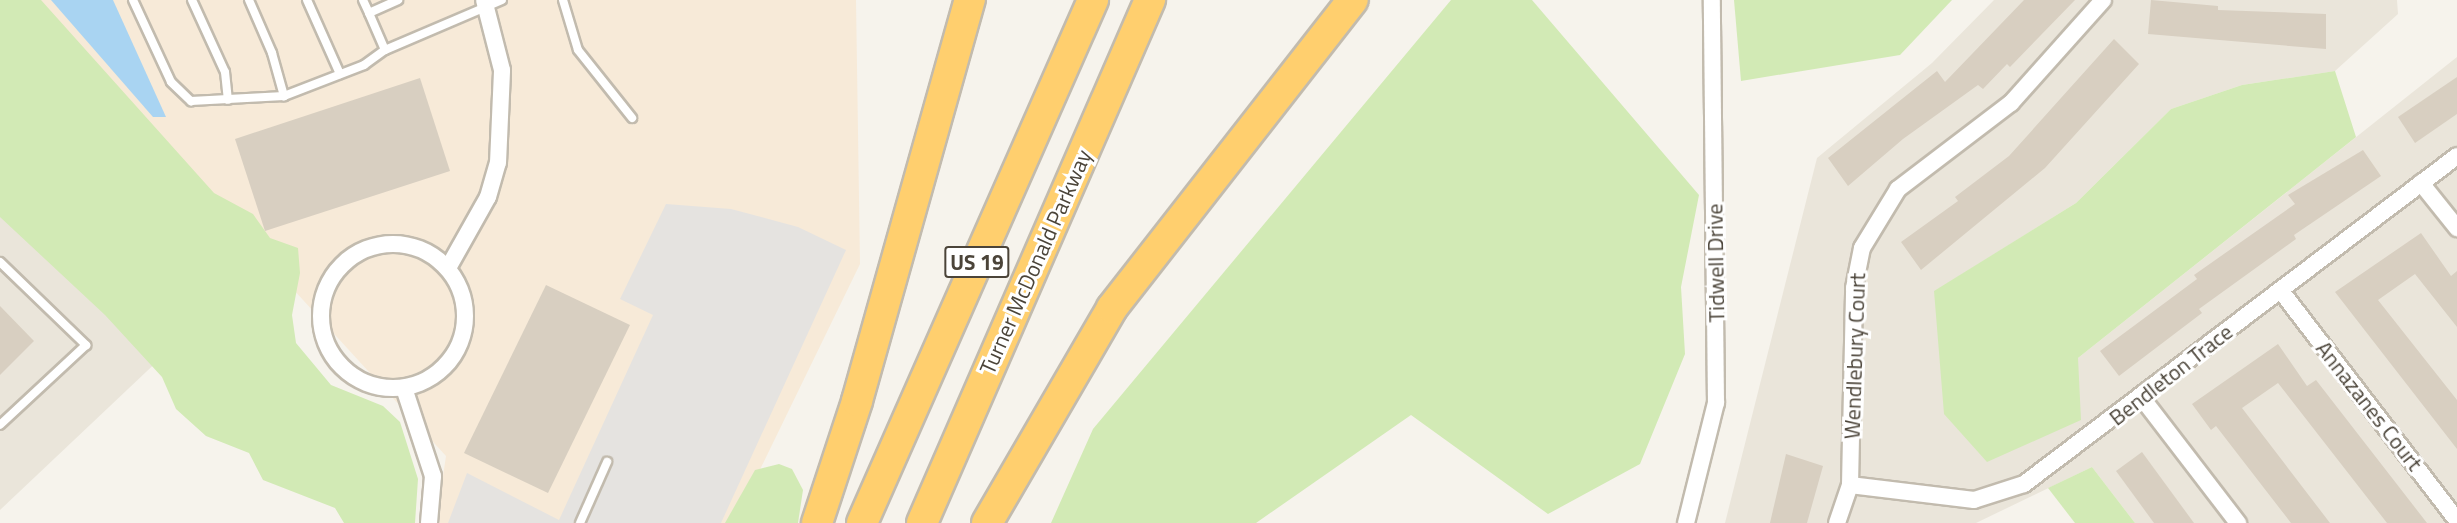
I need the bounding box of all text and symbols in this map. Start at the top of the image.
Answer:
street label: Turner McDonald Parkway [975,146,1097,378]
street label: Tidwell Drive [1702,203,1730,323]
road number: US 19 [944,244,1010,280]
street label: Wendlebury Court [1839,272,1871,440]
street label: Bendleton Trace [2104,319,2238,431]
street label: Annazanes Court [2310,336,2428,476]

